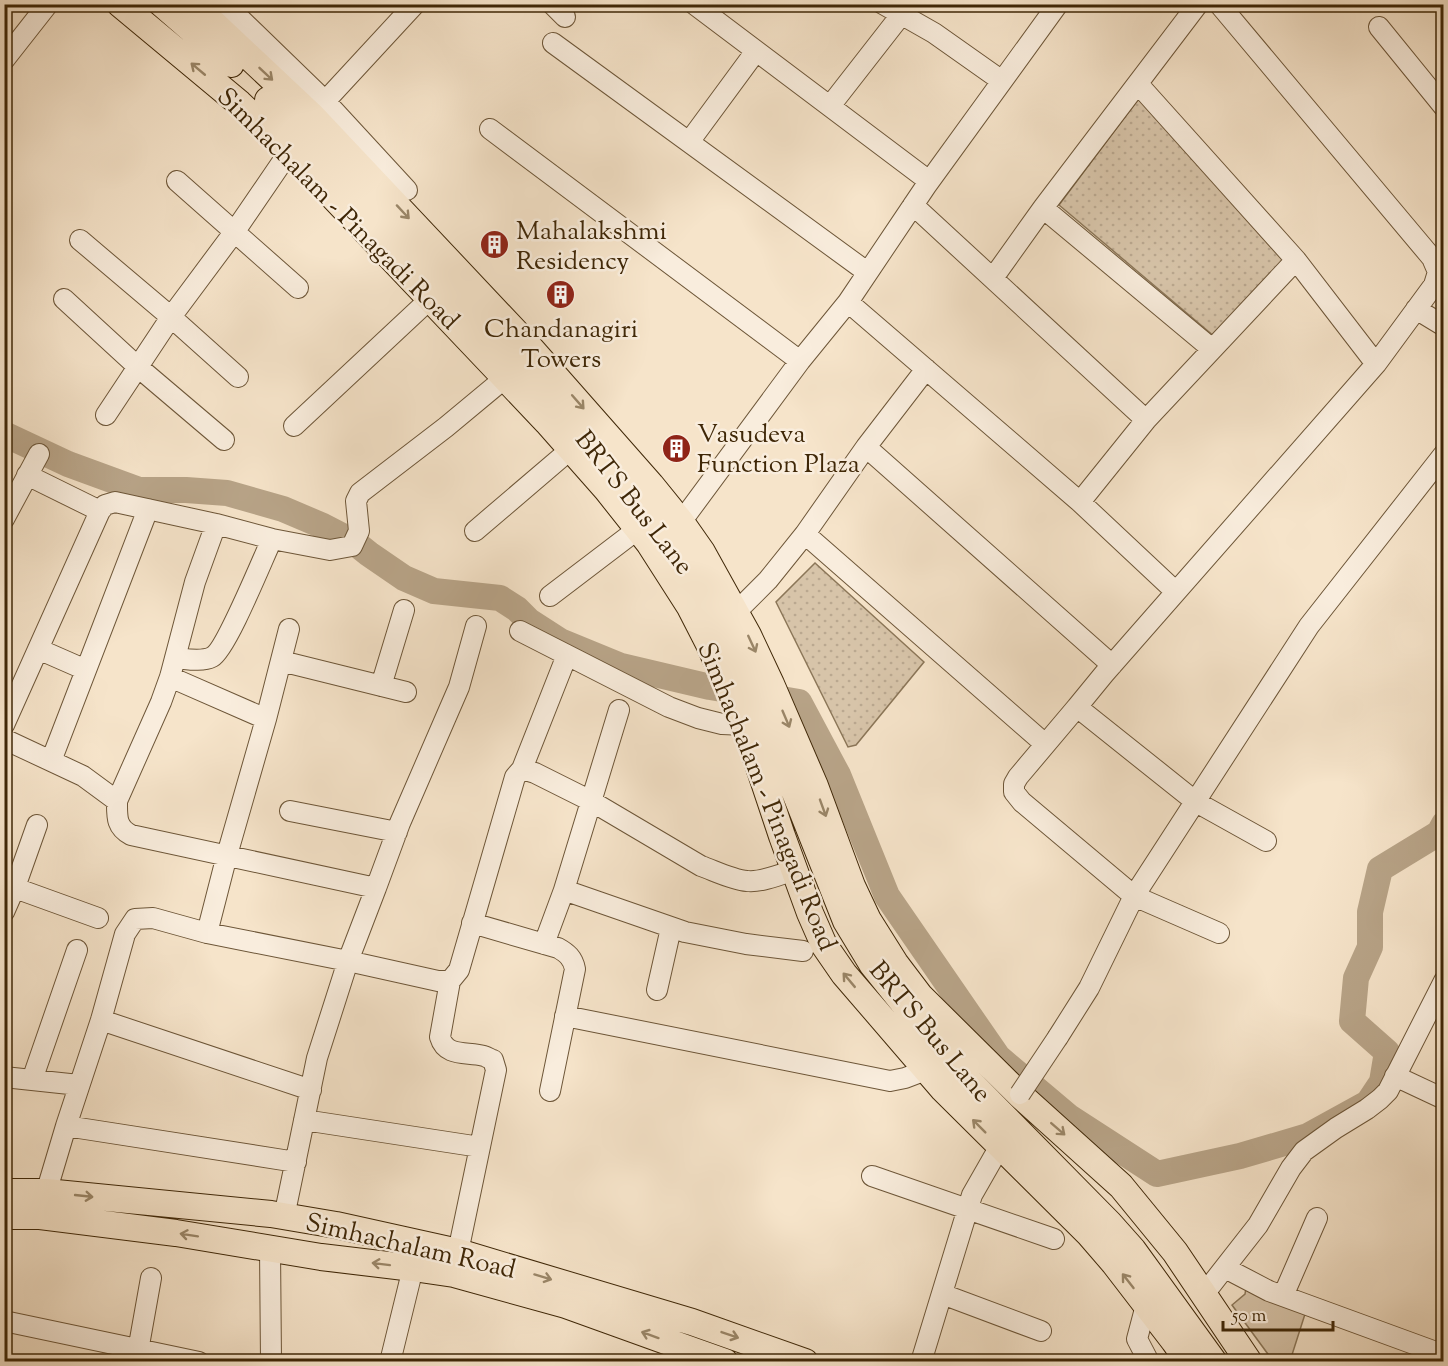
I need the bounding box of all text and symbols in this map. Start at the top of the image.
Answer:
one-way arrow [190,63,206,76]
one-way arrow [258,66,273,81]
street label: Simhachalam - Pinagadi Road [208,80,467,340]
one-way arrow [395,205,410,220]
place label: Mahalakshmi Residency [516,214,667,281]
building icon: Mahalakshmi Residency [479,229,511,261]
building icon: Chandanagiri Towers [545,278,577,310]
place label: Chandanagiri Towers [484,312,638,379]
one-way arrow [571,394,585,409]
place label: Vasudeva Function Plaza [697,417,860,484]
street label: BRTS Bus Lane [565,424,701,584]
building icon: Vasudeva Function Plaza [660,432,692,464]
one-way arrow [747,634,759,652]
street label: Simhachalam - Pinagadi Road [687,637,845,957]
one-way arrow [781,709,792,728]
one-way arrow [818,798,829,816]
street label: BRTS Bus Lane [859,954,999,1111]
one-way arrow [843,972,856,988]
one-way arrow [972,1118,987,1133]
one-way arrow [1050,1122,1065,1136]
one-way arrow [73,1191,93,1202]
street label: Simhachalam Road [302,1205,520,1290]
one-way arrow [179,1230,199,1241]
one-way arrow [372,1258,392,1269]
one-way arrow [533,1272,552,1283]
one-way arrow [1122,1274,1135,1290]
scale bar [1223,1294,1332,1332]
text: 50 m [1231,1304,1267,1330]
one-way arrow [641,1329,660,1340]
one-way arrow [720,1331,739,1342]

